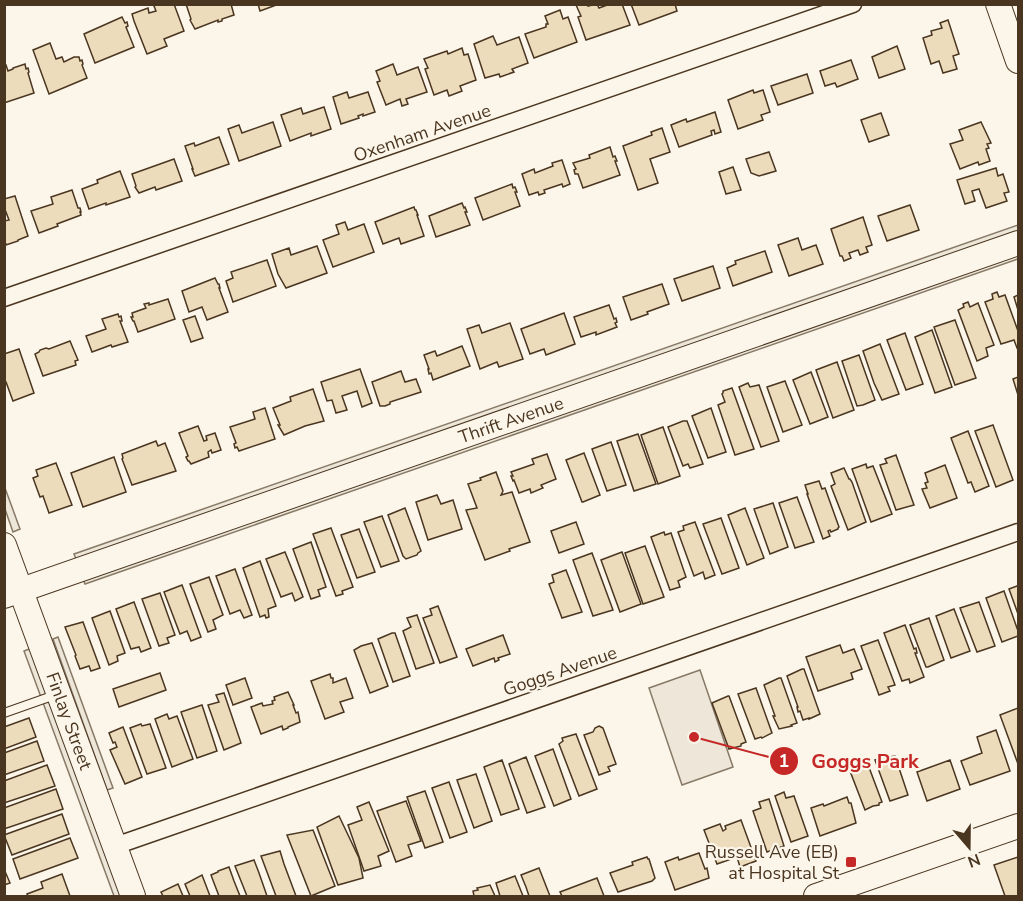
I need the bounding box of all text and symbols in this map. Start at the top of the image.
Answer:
street label: Oxenham Avenue [350,98,494,168]
street label: Thrift Avenue [455,391,567,449]
street label: Goggs Avenue [500,640,620,702]
street label: Finlay Street [40,669,98,774]
callout: Goggs Park [769,742,931,780]
text: Goggs Park [811,748,920,775]
text: 1 [779,749,789,773]
north arrow [939,817,999,877]
place label: Russell Ave (EB) at Hospital St [705,840,840,885]
text: N [964,848,983,873]
marker: Russell Ave (EB) at Hospital St [844,855,858,869]

